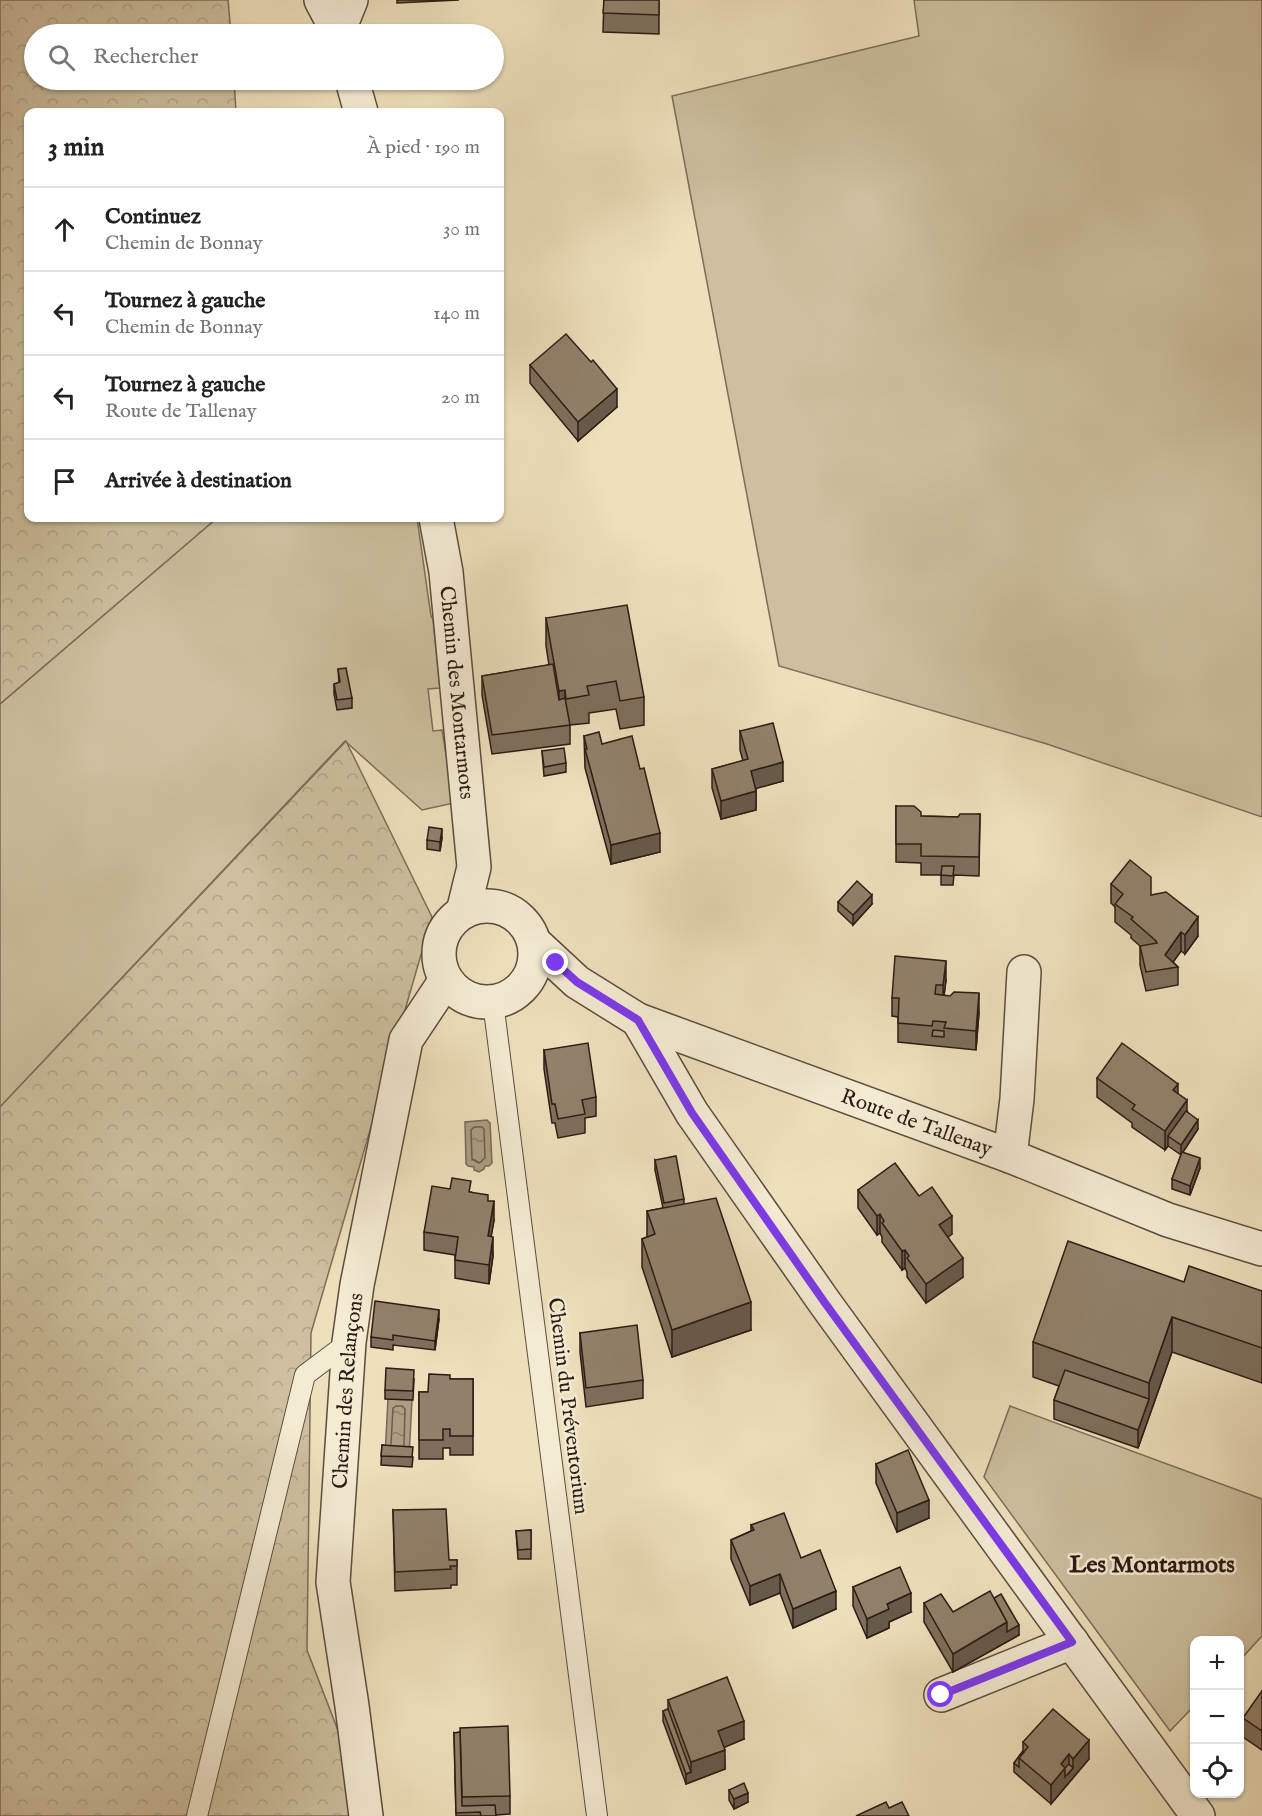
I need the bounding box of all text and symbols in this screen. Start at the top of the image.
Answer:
search box [24,24,504,90]
icon: search [45,41,78,74]
text: Rechercher [93,43,198,71]
text: 3 min [48,131,104,164]
text: À pied · 190 m [367,135,480,160]
text: Continuez [105,203,201,231]
icon: ahead [48,213,81,246]
text: 30 m [443,217,480,242]
text: Chemin de Bonnay [105,231,263,256]
text: Tournez à gauche [105,287,265,315]
icon: left [48,297,81,330]
text: 140 m [433,301,480,326]
text: Chemin de Bonnay [105,315,263,340]
text: Tournez à gauche [105,371,265,399]
icon: left [48,381,81,414]
text: 20 m [441,385,480,410]
text: Route de Tallenay [105,399,257,424]
icon: arrive [48,465,81,498]
text: Arrivée à destination [105,467,292,495]
street label: Chemin des Montarmots [432,585,480,801]
route end [542,949,568,975]
street label: Route de Tallenay [837,1083,996,1164]
street label: Chemin des Relançons [327,1291,371,1490]
street label: Chemin du Préventorium [541,1296,594,1516]
district label: Les Montarmots [1069,1550,1235,1581]
map controls [1190,1636,1244,1798]
button: + [1190,1636,1244,1690]
route start [927,1681,953,1707]
button: − [1190,1690,1244,1744]
button: locate [1190,1744,1244,1798]

